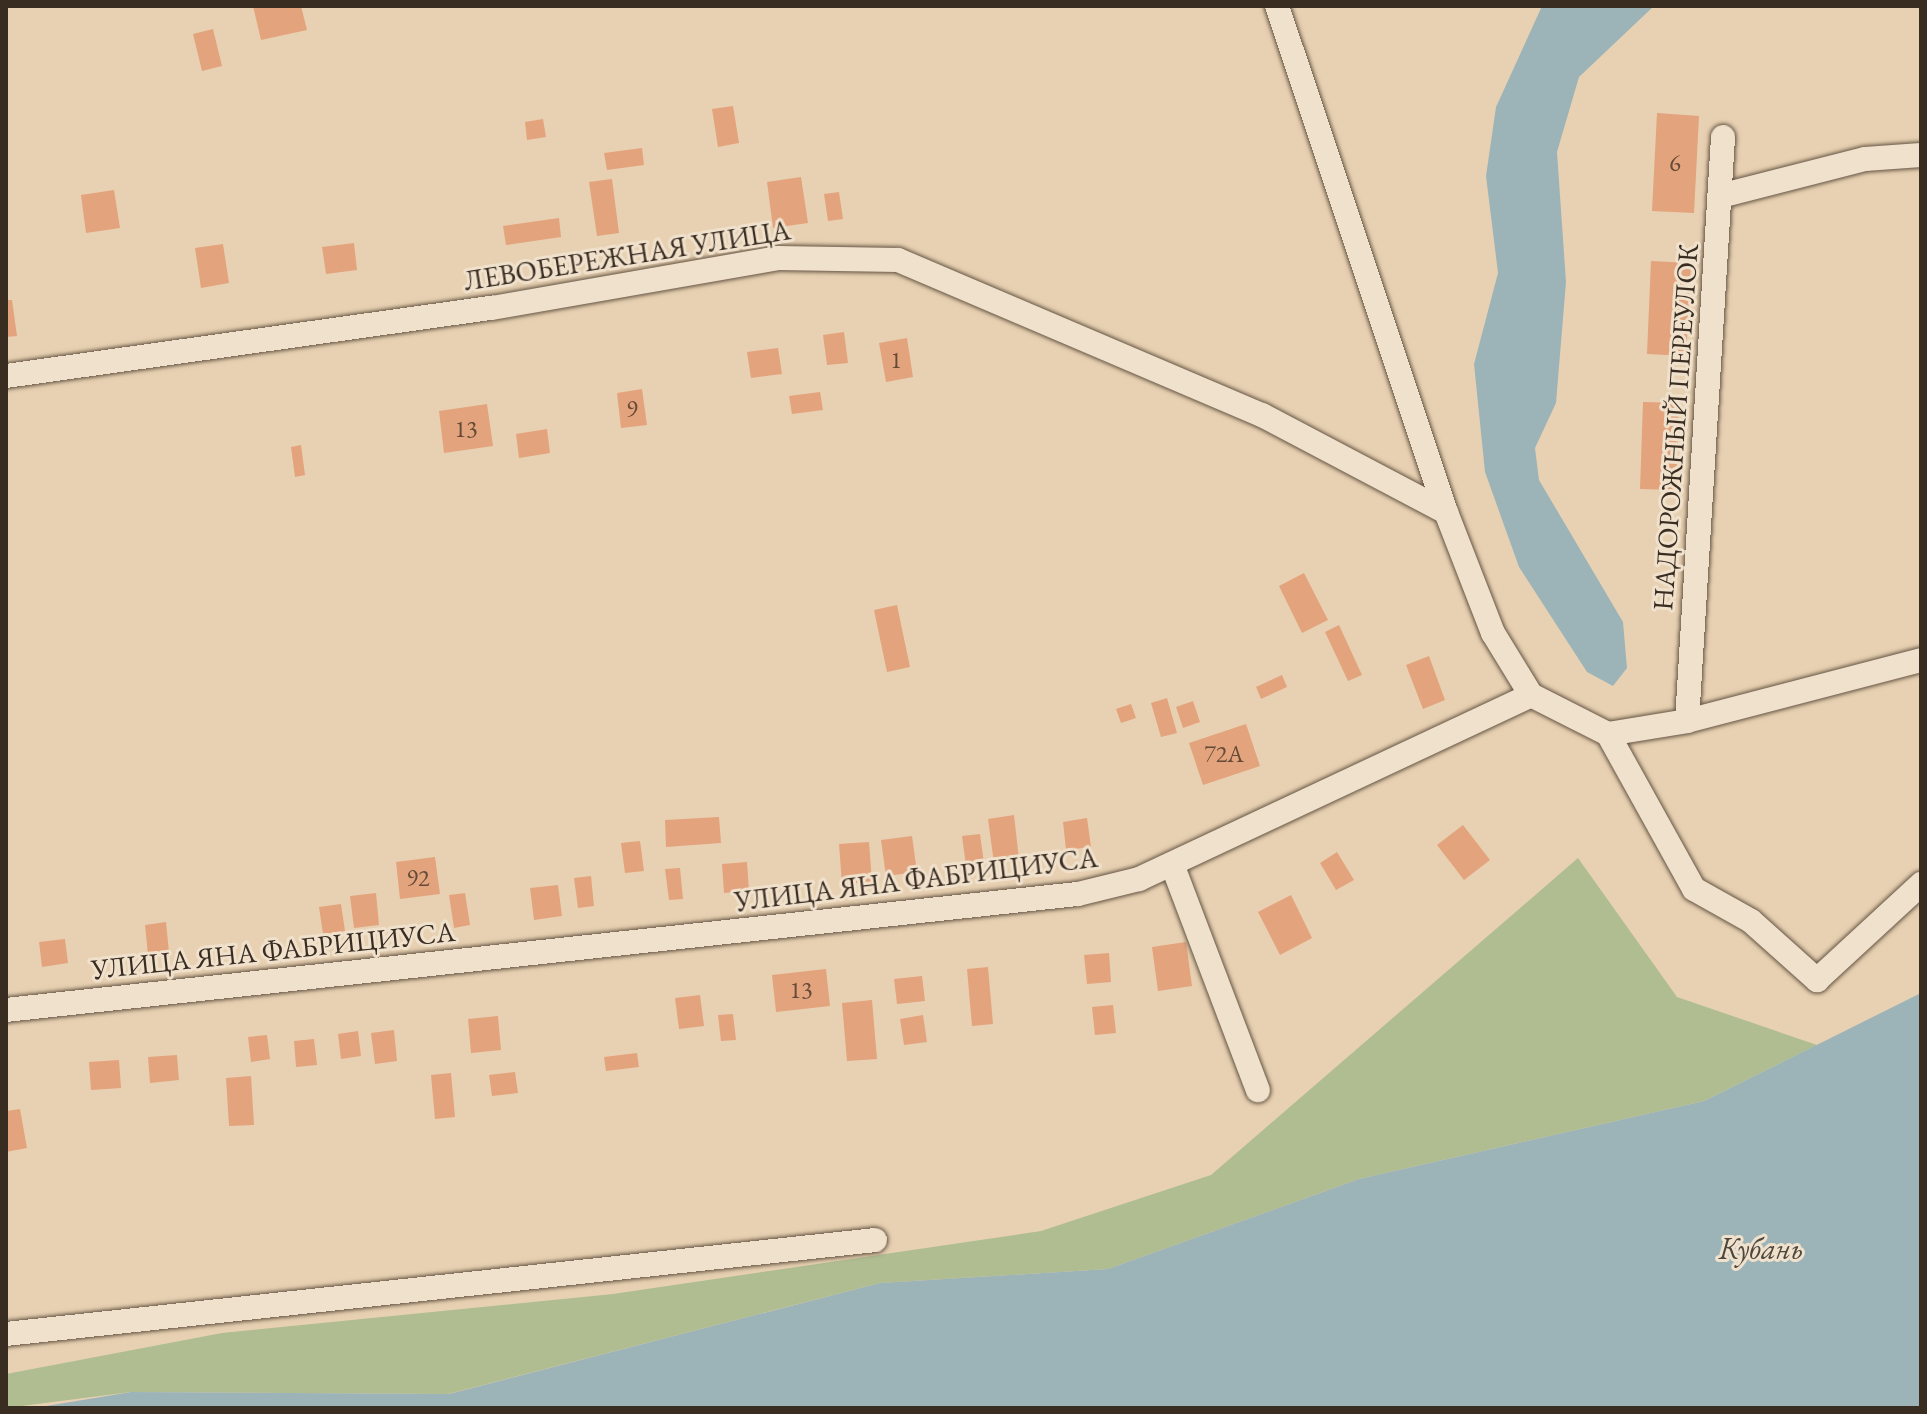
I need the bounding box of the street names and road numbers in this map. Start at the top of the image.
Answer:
street label: ЛЕВОБЕРЕЖНАЯ УЛИЦА [461,213,793,297]
street label: НАДОРОЖНЫЙ ПЕРЕУЛОК [1645,242,1705,612]
street label: УЛИЦА ЯНА ФАБРИЦИУСА [732,840,1100,918]
street label: УЛИЦА ЯНА ФАБРИЦИУСА [89,914,457,986]

